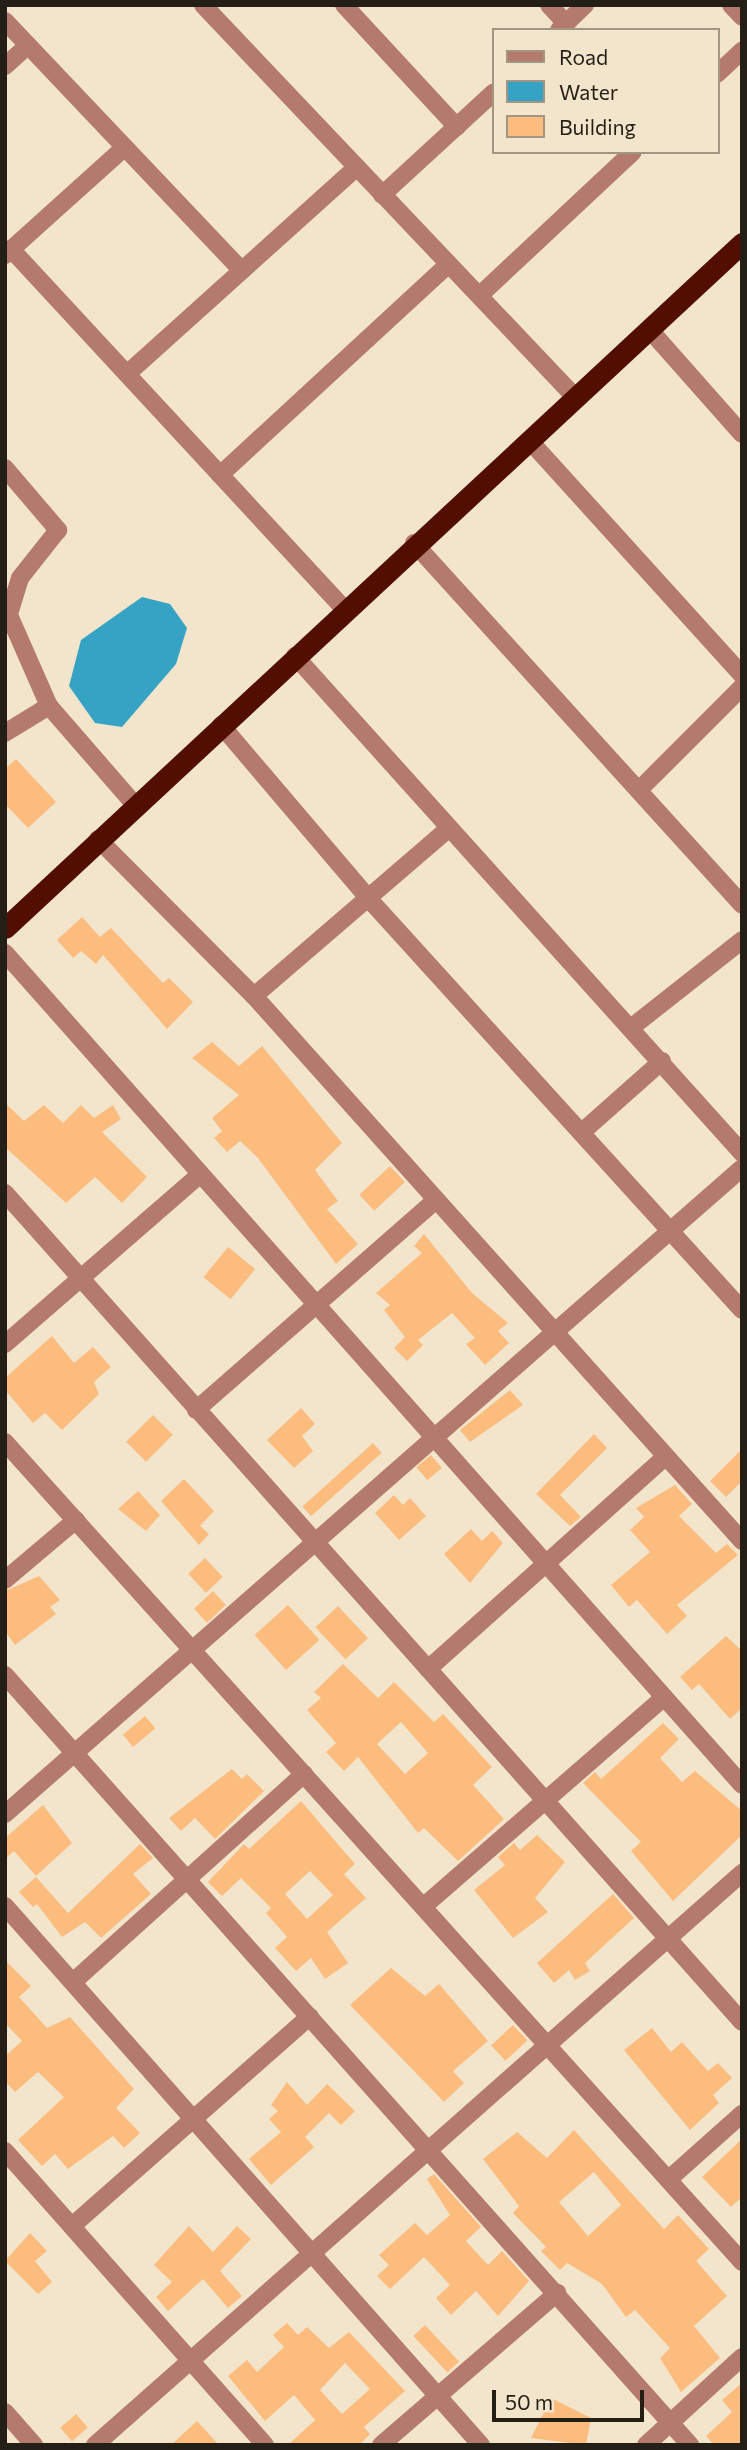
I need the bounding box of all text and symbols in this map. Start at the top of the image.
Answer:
legend [491,28,719,154]
text: Road [559,44,608,69]
text: Water [559,79,618,104]
text: Building [559,114,636,139]
scale bar [495,2376,647,2420]
text: 50 m [505,2389,553,2414]

